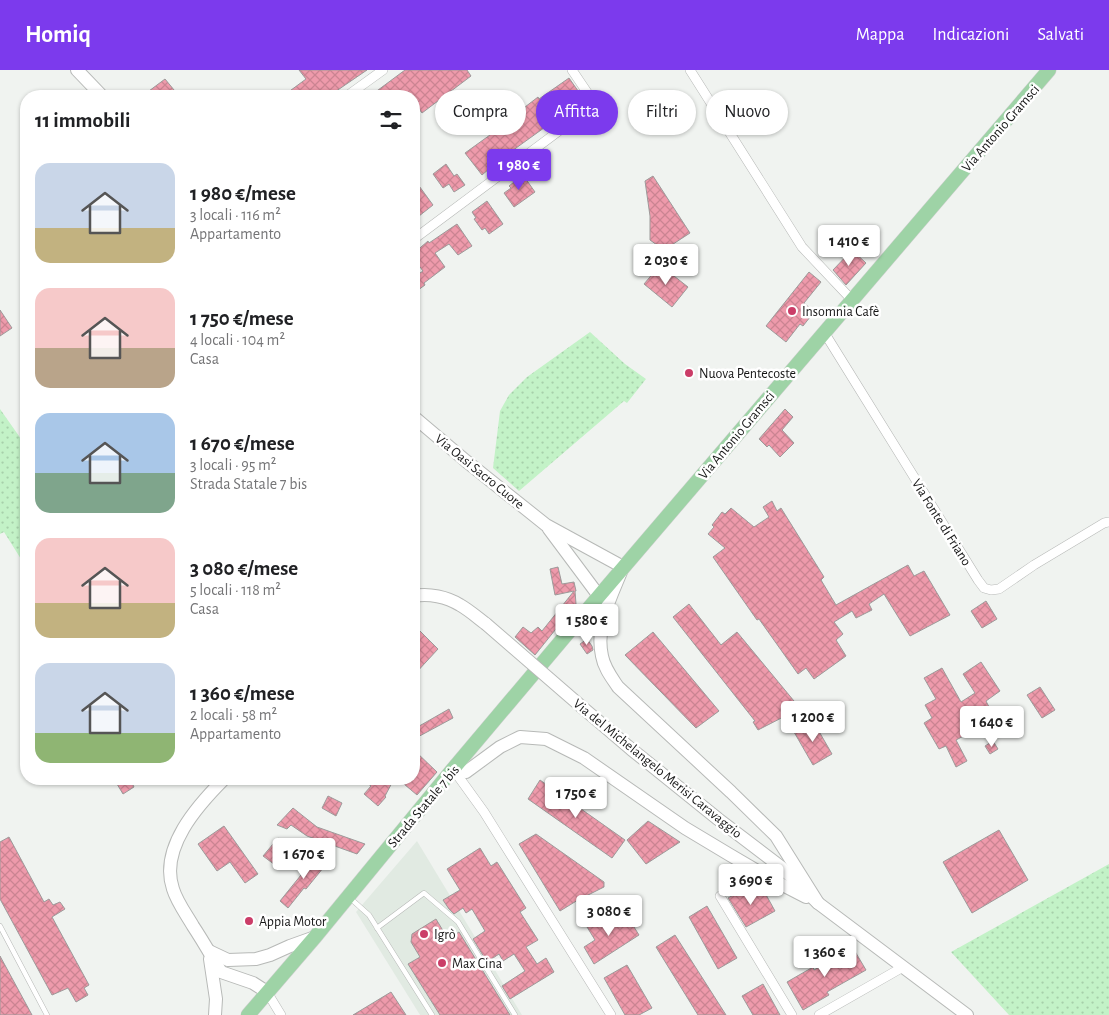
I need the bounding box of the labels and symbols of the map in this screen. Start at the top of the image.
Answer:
street label: Via Antonio Gramsci [959,83,1042,175]
pin: 1 980 € [473,148,565,191]
pin: 1 410 € [803,224,895,267]
pin: 2 030 € [620,244,712,286]
marker: Insomnia Cafè [786,305,798,317]
place label: Insomnia Cafè [802,305,879,319]
marker: Nuova Pentecoste [683,367,695,379]
place label: Nuova Pentecoste [699,367,796,381]
street label: Via Antonio Gramsci [696,389,777,482]
street label: Via Oasi Sacro Cuore [432,432,527,512]
street label: Via Fonte di Friano [909,477,974,569]
pin: 1 580 € [541,604,633,646]
street label: Via del Michelangelo Merisi Caravaggio [570,697,744,841]
pin: 1 200 € [767,700,859,743]
pin: 1 640 € [946,706,1038,748]
street label: Strada Statale 7 bis [385,763,462,850]
pin: 1 750 € [530,776,622,819]
pin: 1 670 € [258,838,350,880]
pin: 3 690 € [705,864,797,906]
pin: 3 080 € [563,894,655,937]
marker: Appia Motor [243,915,255,927]
place label: Appia Motor [259,915,327,929]
marker: Igrò [418,928,430,940]
place label: Igrò [434,928,456,942]
pin: 1 360 € [779,936,871,978]
marker: Max Cina [436,957,448,969]
place label: Max Cina [452,957,503,971]

